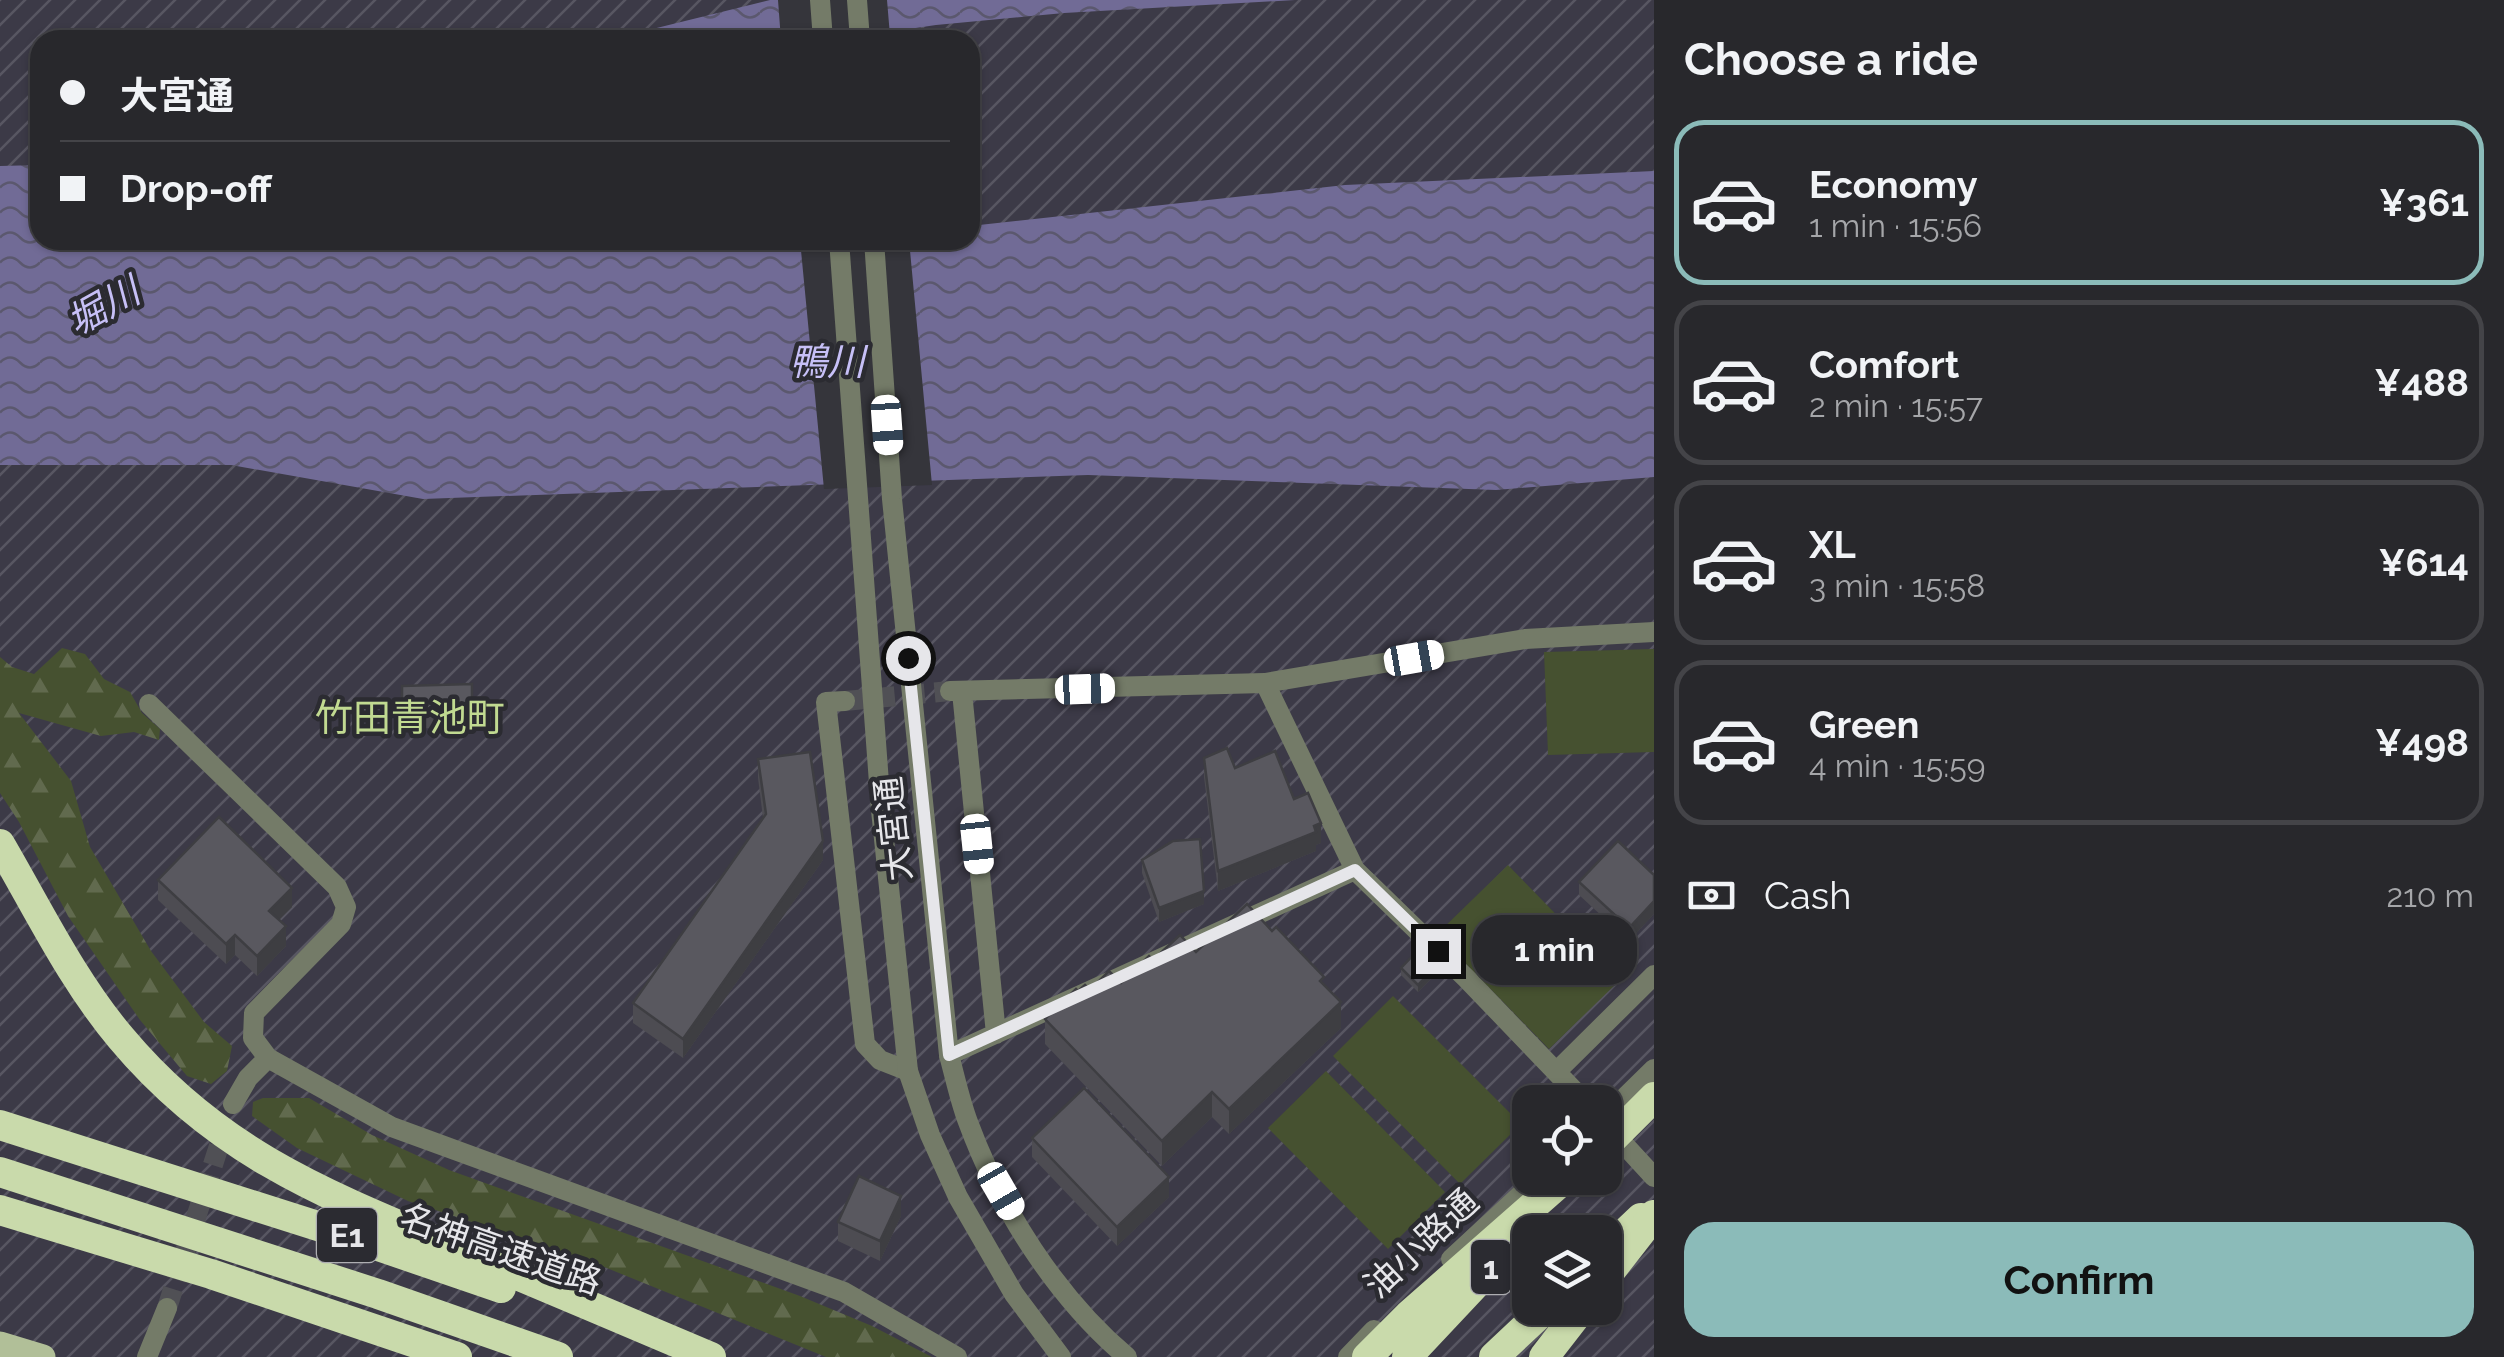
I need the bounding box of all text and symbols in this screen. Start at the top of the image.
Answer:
text: Choose a ride [1684,33,1978,86]
text: 大宮通 [120,73,234,118]
icon: car [1689,158,1779,248]
text: Economy [1809,162,1978,207]
text: Drop-off [120,166,272,211]
text: ¥361 [2379,180,2469,225]
text: 1 min · 15:56 [1809,207,1982,244]
water label: 堀川 [59,266,151,344]
icon: car [1689,338,1779,428]
water label: 鴨川 [789,339,869,384]
text: Comfort [1809,342,1959,387]
text: ¥488 [2374,360,2469,405]
text: 2 min · 15:57 [1809,387,1983,424]
car [870,394,904,456]
icon: car [1689,518,1779,608]
text: XL [1809,522,1856,567]
text: ¥614 [2378,540,2469,585]
text: 3 min · 15:58 [1809,567,1985,604]
route start [886,636,931,681]
car [1382,638,1446,678]
car [1054,673,1116,705]
district label: 竹田青池町 [315,695,505,740]
icon: car [1689,698,1779,788]
text: Green [1809,702,1919,747]
text: ¥498 [2375,720,2469,765]
text: 4 min · 15:59 [1809,747,1985,784]
street label: 大宮通 [867,775,919,883]
car [959,813,995,875]
icon: cash [1684,868,1739,923]
text: Cash [1764,873,1851,918]
text: 210 m [2386,877,2474,914]
callout: 1 min [1473,916,1638,986]
route end [1416,929,1461,974]
text: 1 min [1514,931,1595,968]
map controls [1512,1085,1622,1325]
button: locate [1512,1085,1622,1195]
car [973,1158,1029,1224]
street label: 油小路通 [1356,1180,1486,1306]
street label: 名神高速道路 [395,1195,607,1303]
road number: E1 [317,1208,377,1262]
button: layers [1512,1215,1622,1325]
button: Confirm [1684,1222,2474,1337]
road number: 1 [1471,1240,1511,1294]

